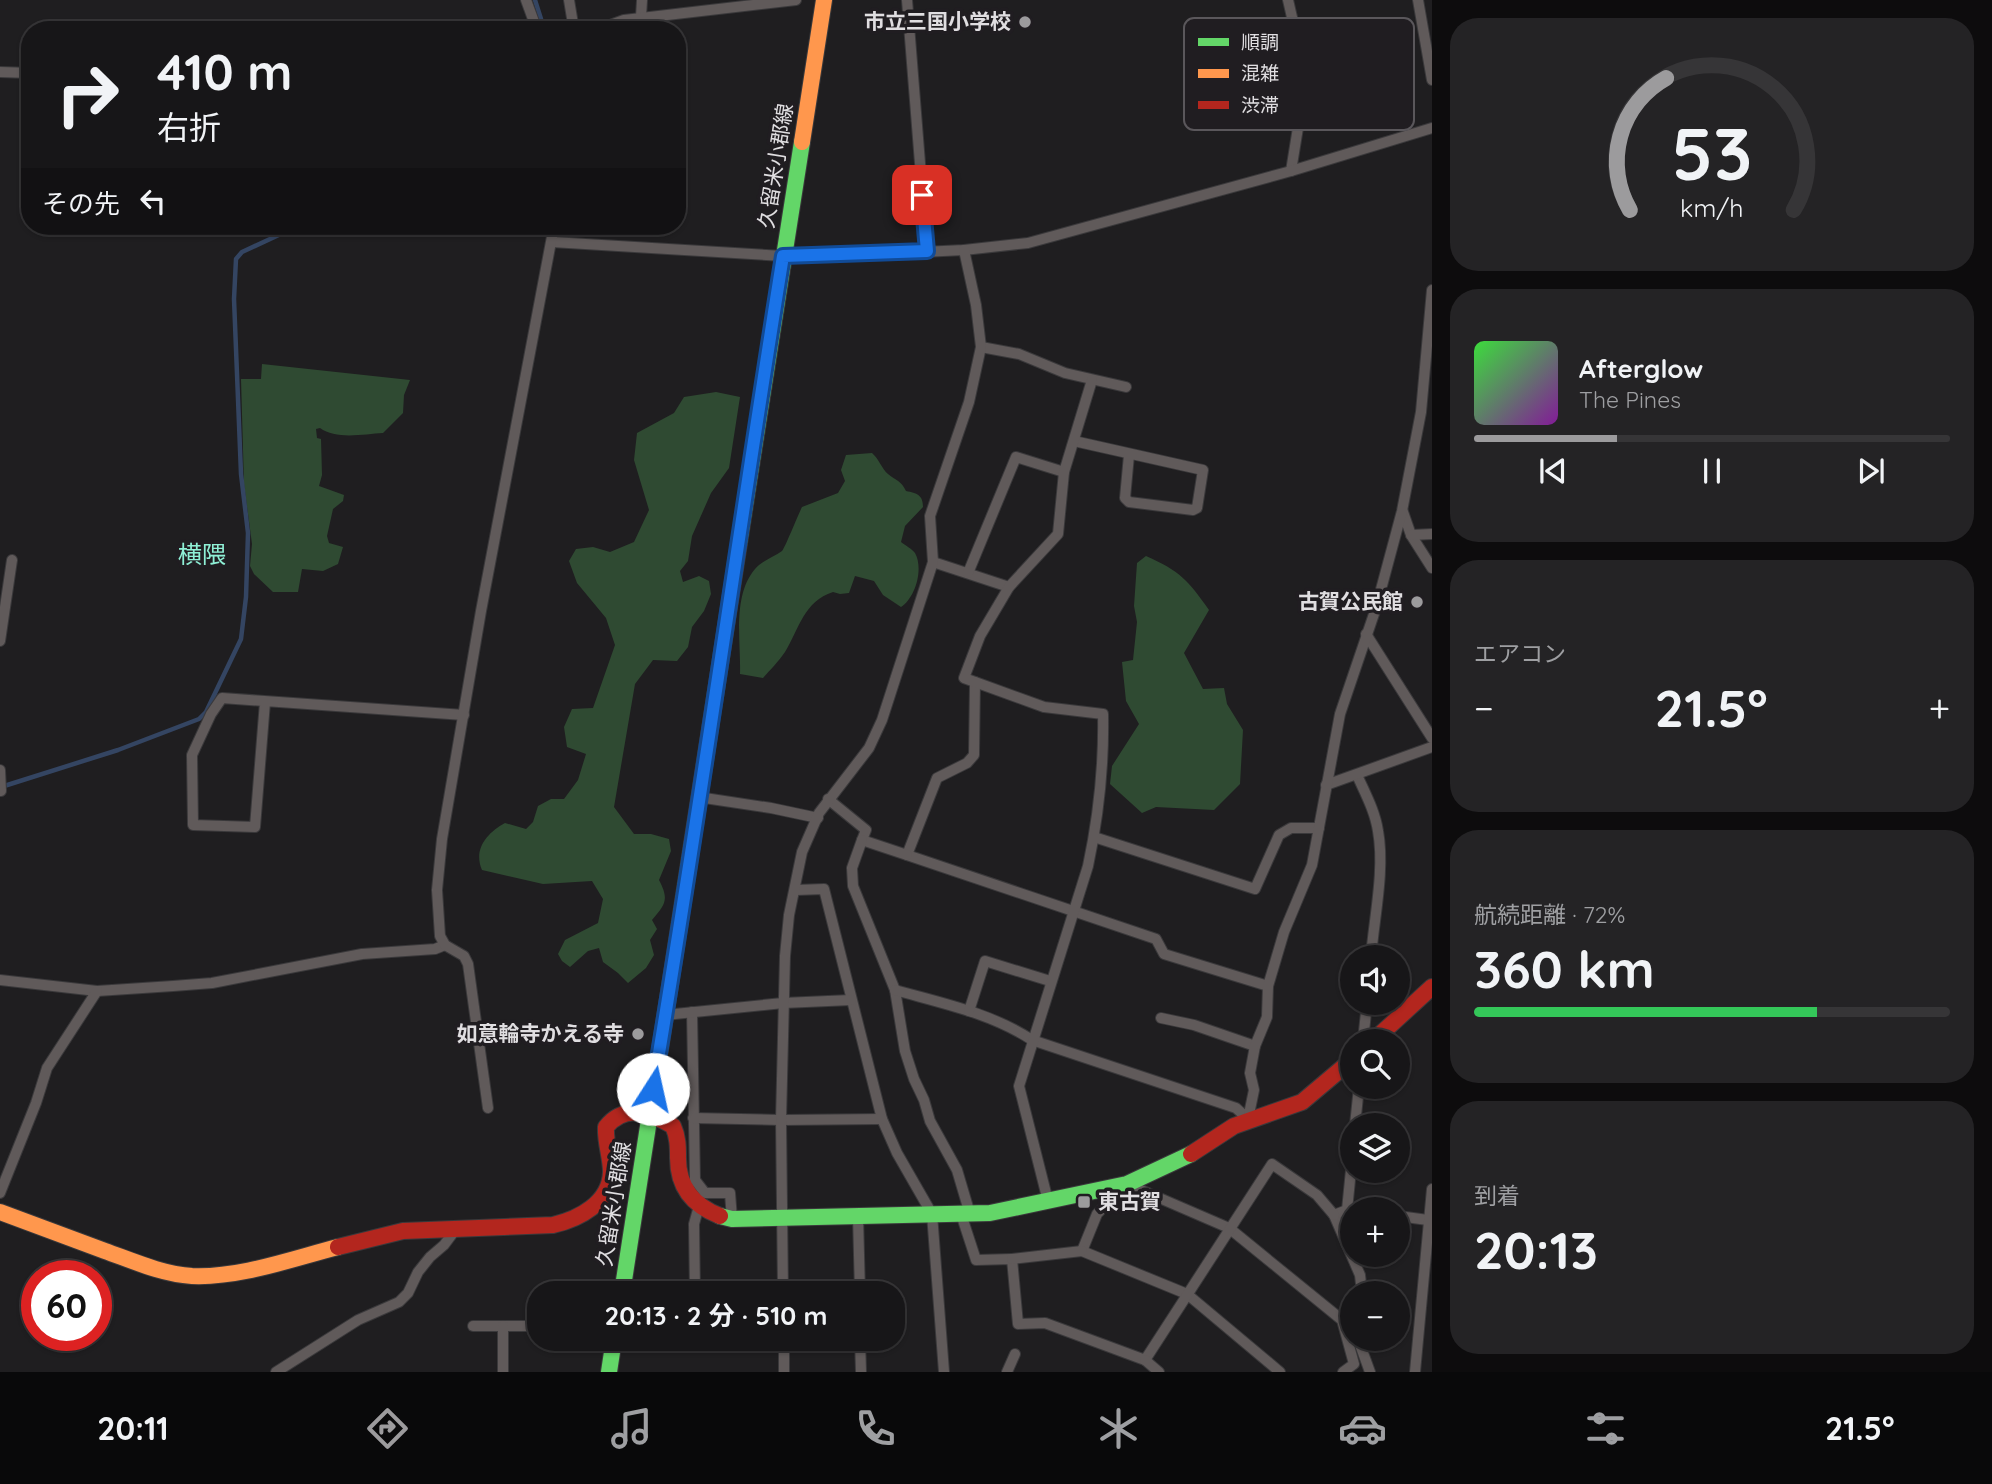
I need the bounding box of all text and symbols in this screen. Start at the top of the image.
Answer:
place label: 市立三国小学校 [864,8,1011,34]
marker: 市立三国小学校 [1017,14,1033,30]
legend [1184,18,1414,130]
text: 順調 [1241,30,1279,54]
text: 410 m [157,41,292,102]
icon: right [42,49,133,140]
text: 混雑 [1241,61,1279,85]
text: 渋滞 [1241,93,1279,117]
street label: 久留米小郡線 [752,102,798,230]
text: 右折 [157,107,221,147]
text: 53 [1671,108,1753,199]
pin [892,165,952,225]
icon: arrive [903,176,941,214]
icon: left [134,182,172,220]
text: その先 [42,187,120,220]
text: km/h [1680,192,1744,223]
text: Afterglow [1579,352,1703,385]
text: The Pines [1579,385,1681,414]
icon: previous [1534,452,1572,490]
icon: pause [1693,452,1731,490]
icon: next [1852,452,1890,490]
district label: 横隈 [178,539,226,569]
place label: 古賀公民館 [1298,588,1403,614]
marker: 古賀公民館 [1409,594,1425,610]
text: エアコン [1474,639,1566,668]
text: 21.5° [1655,675,1768,740]
text: − [1474,684,1494,732]
text: + [1929,684,1950,732]
text: 航続距離 · 72% [1474,900,1625,929]
text: 360 km [1474,936,1655,1001]
map controls [1340,945,1410,1351]
button: sound [1340,945,1410,1015]
place label: 如意輪寺かえる寺 [457,1020,624,1046]
marker: 如意輪寺かえる寺 [630,1026,646,1042]
button: search [1340,1029,1410,1099]
position arrow [616,1052,690,1126]
button: layers [1340,1113,1410,1183]
street label: 久留米小郡線 [590,1140,636,1268]
text: 到着 [1474,1181,1520,1210]
place label: 東古賀 [1098,1188,1161,1214]
marker: 東古賀 [1076,1194,1092,1210]
button: + [1340,1197,1410,1267]
text: 20:13 [1474,1217,1598,1282]
speed limit sign: 60 [21,1260,112,1351]
button: − [1340,1281,1410,1351]
text: 20:13 · 2 分 · 510 m [605,1299,827,1332]
icon: directions [363,1404,412,1453]
icon: music [607,1404,656,1453]
icon: phone [851,1404,900,1453]
icon: climate [1094,1404,1143,1453]
icon: car [1338,1404,1387,1453]
icon: filters [1581,1404,1630,1453]
text: 20:11 [97,1408,169,1448]
text: 21.5° [1825,1408,1895,1448]

